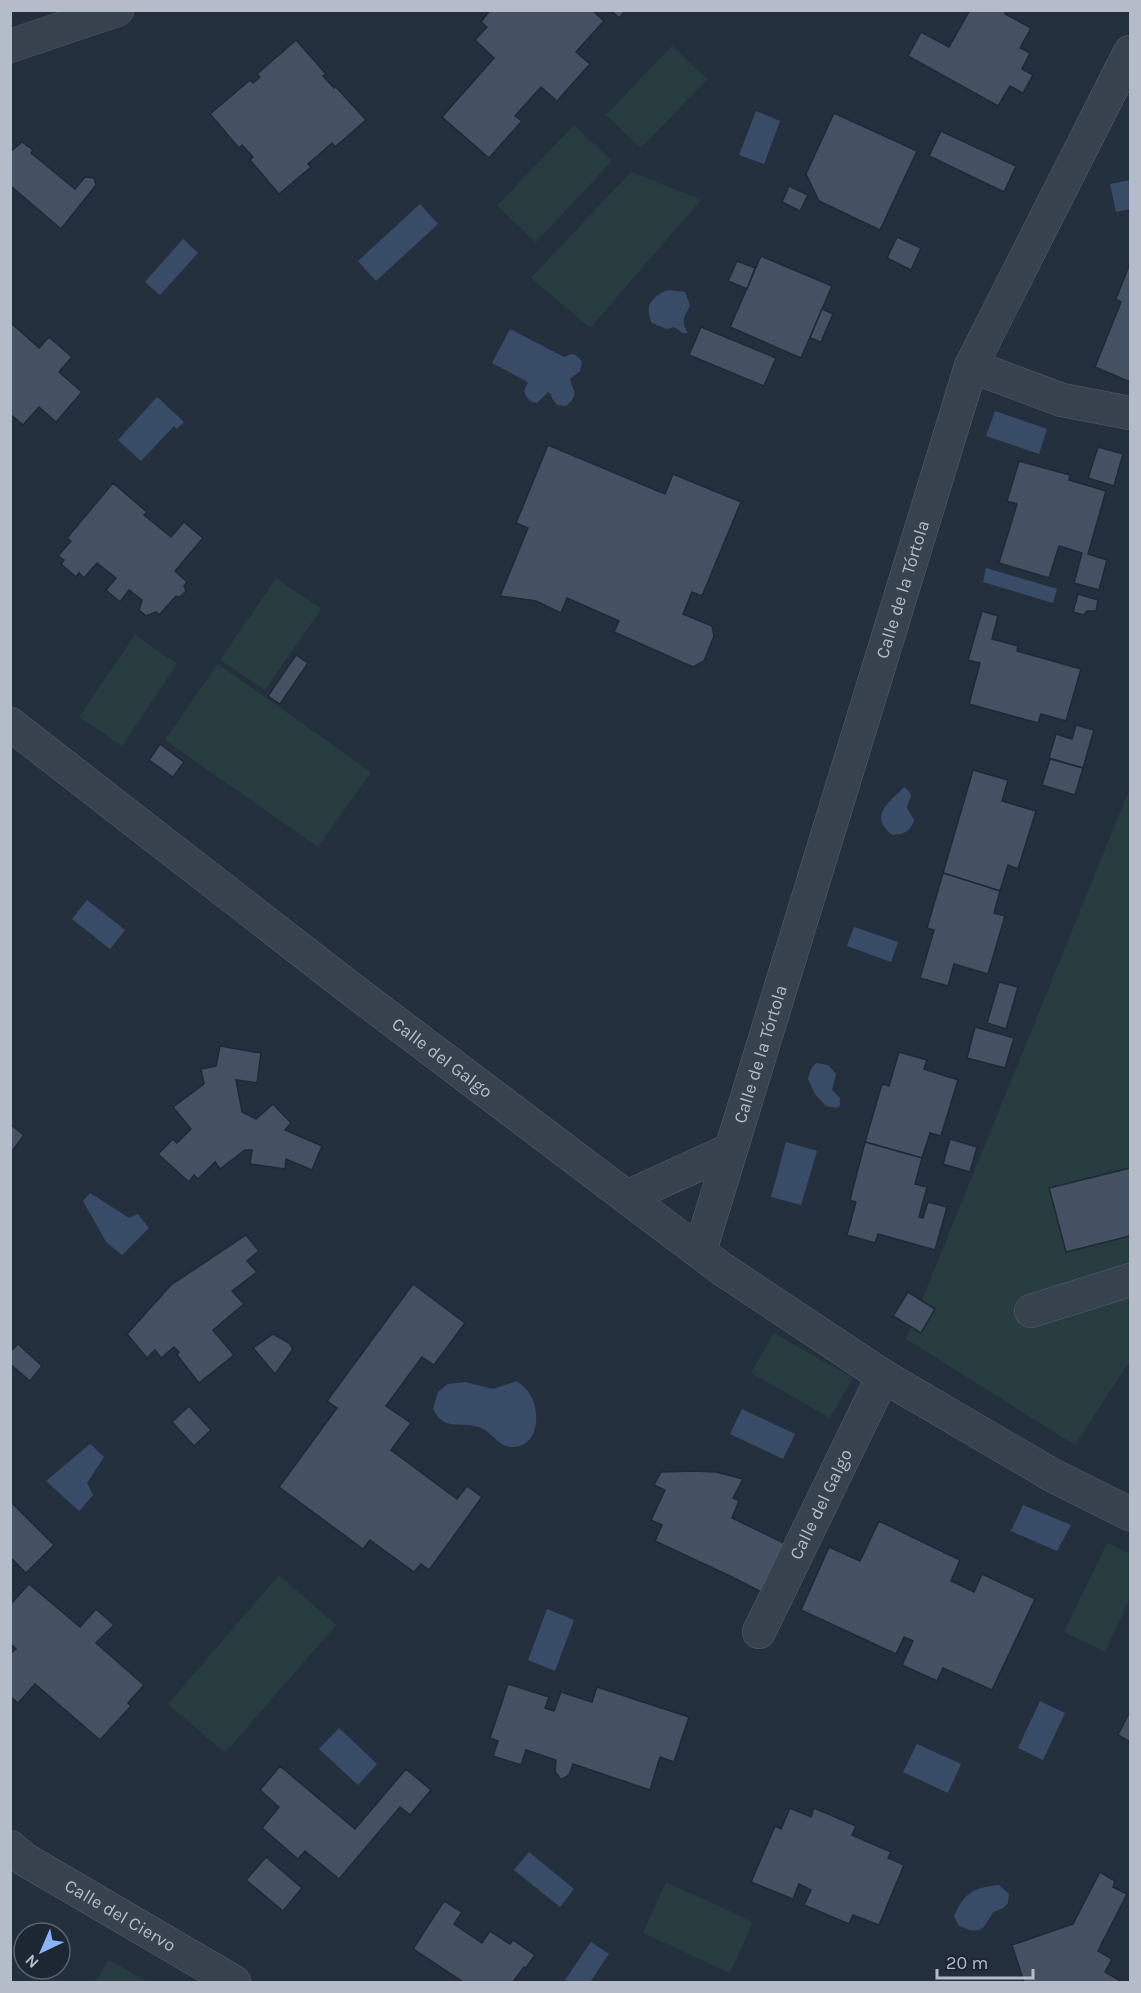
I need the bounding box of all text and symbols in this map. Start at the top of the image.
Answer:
street label: Calle de la Tórtola [871,517,934,661]
street label: Calle de la Tórtola [729,982,792,1126]
street label: Calle del Galgo [388,1013,497,1103]
street label: Calle del Galgo [785,1445,857,1563]
street label: Calle del Ciervo [61,1874,180,1956]
north arrow [12,1921,72,1981]
scale bar [937,1942,1033,1980]
text: N [21,1951,43,1972]
text: 20 m [946,1952,988,1974]

